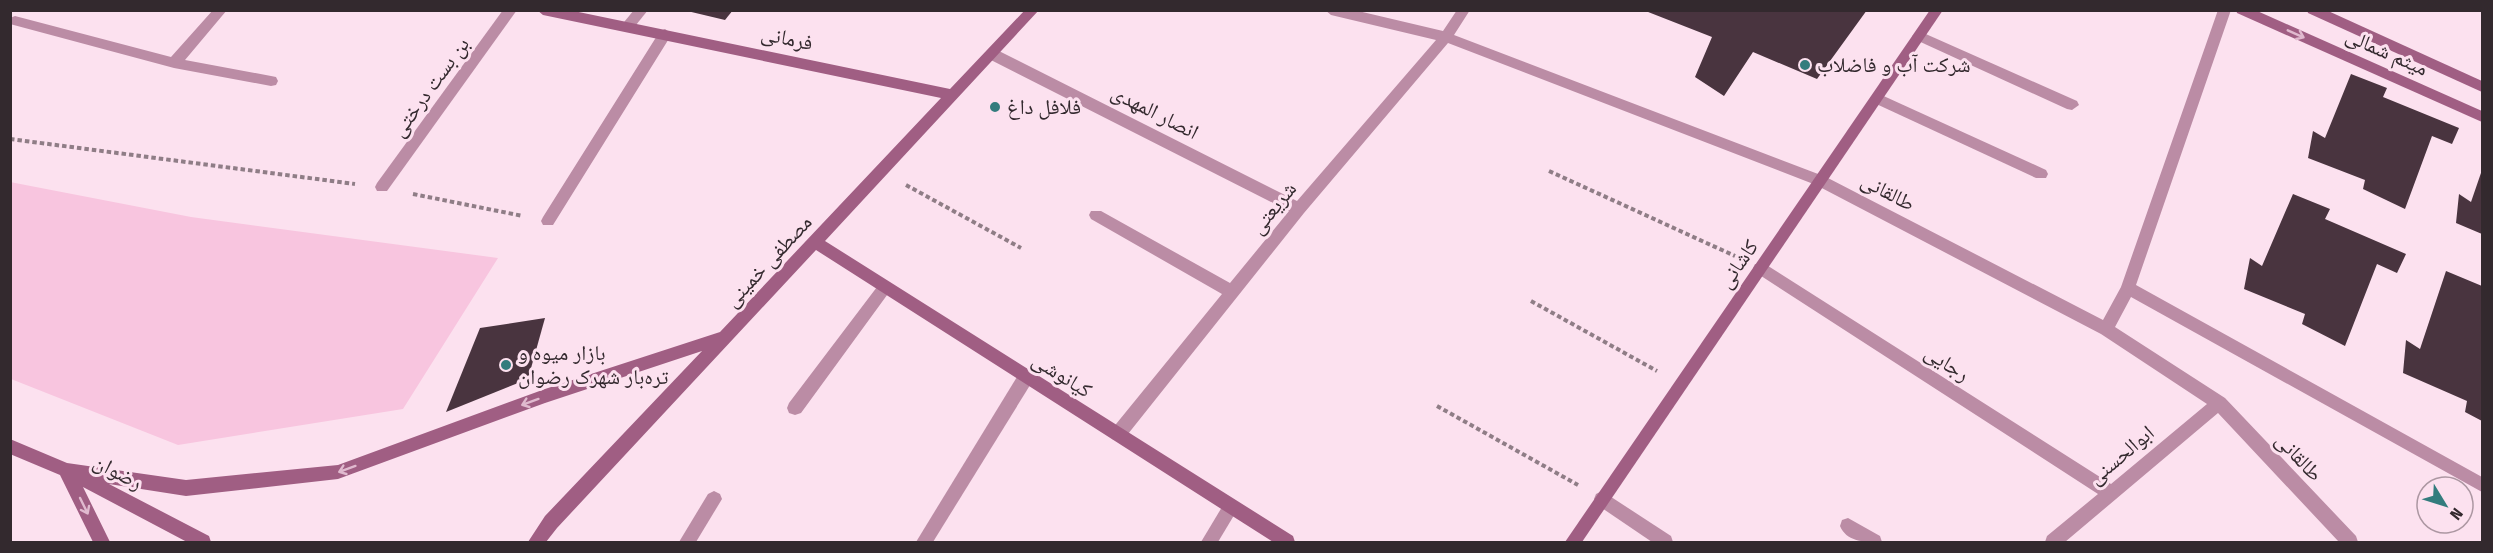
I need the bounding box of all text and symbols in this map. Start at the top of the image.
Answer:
street label: فرمانی [759,20,815,56]
street label: میثم شمالی [2341,22,2432,83]
one-way arrow [2287,30,2305,41]
street label: بن بست درختی [385,32,475,142]
place label: شرکت آب و فاضلاب [1817,52,1971,78]
marker: شرکت آب و فاضلاب [1798,58,1812,72]
street label: انصار المهدی [1107,79,1203,145]
place label: فلافل داغ [1007,94,1081,120]
marker: فلافل داغ [988,100,1002,114]
street label: طالقانی [1857,167,1919,217]
street label: شریعتی [1244,176,1302,240]
street label: مصطفی خمینی [719,209,817,313]
street label: کاشانی [1712,234,1764,293]
street label: رجایی [1920,339,1974,387]
place label: بازار میوه و تره‌بار شهرک رضوان [518,340,669,390]
street label: کیانوشی [1027,347,1097,404]
marker: بازار میوه و تره‌بار شهرک رضوان [499,358,513,372]
one-way arrow [521,397,540,408]
street label: ابوالحسنی [2083,420,2159,490]
street label: طالقانی [2270,427,2328,487]
street label: رضوان [89,448,147,496]
one-way arrow [338,464,357,475]
north arrow [2415,475,2475,535]
one-way arrow [78,497,90,514]
text: N [2446,504,2467,524]

